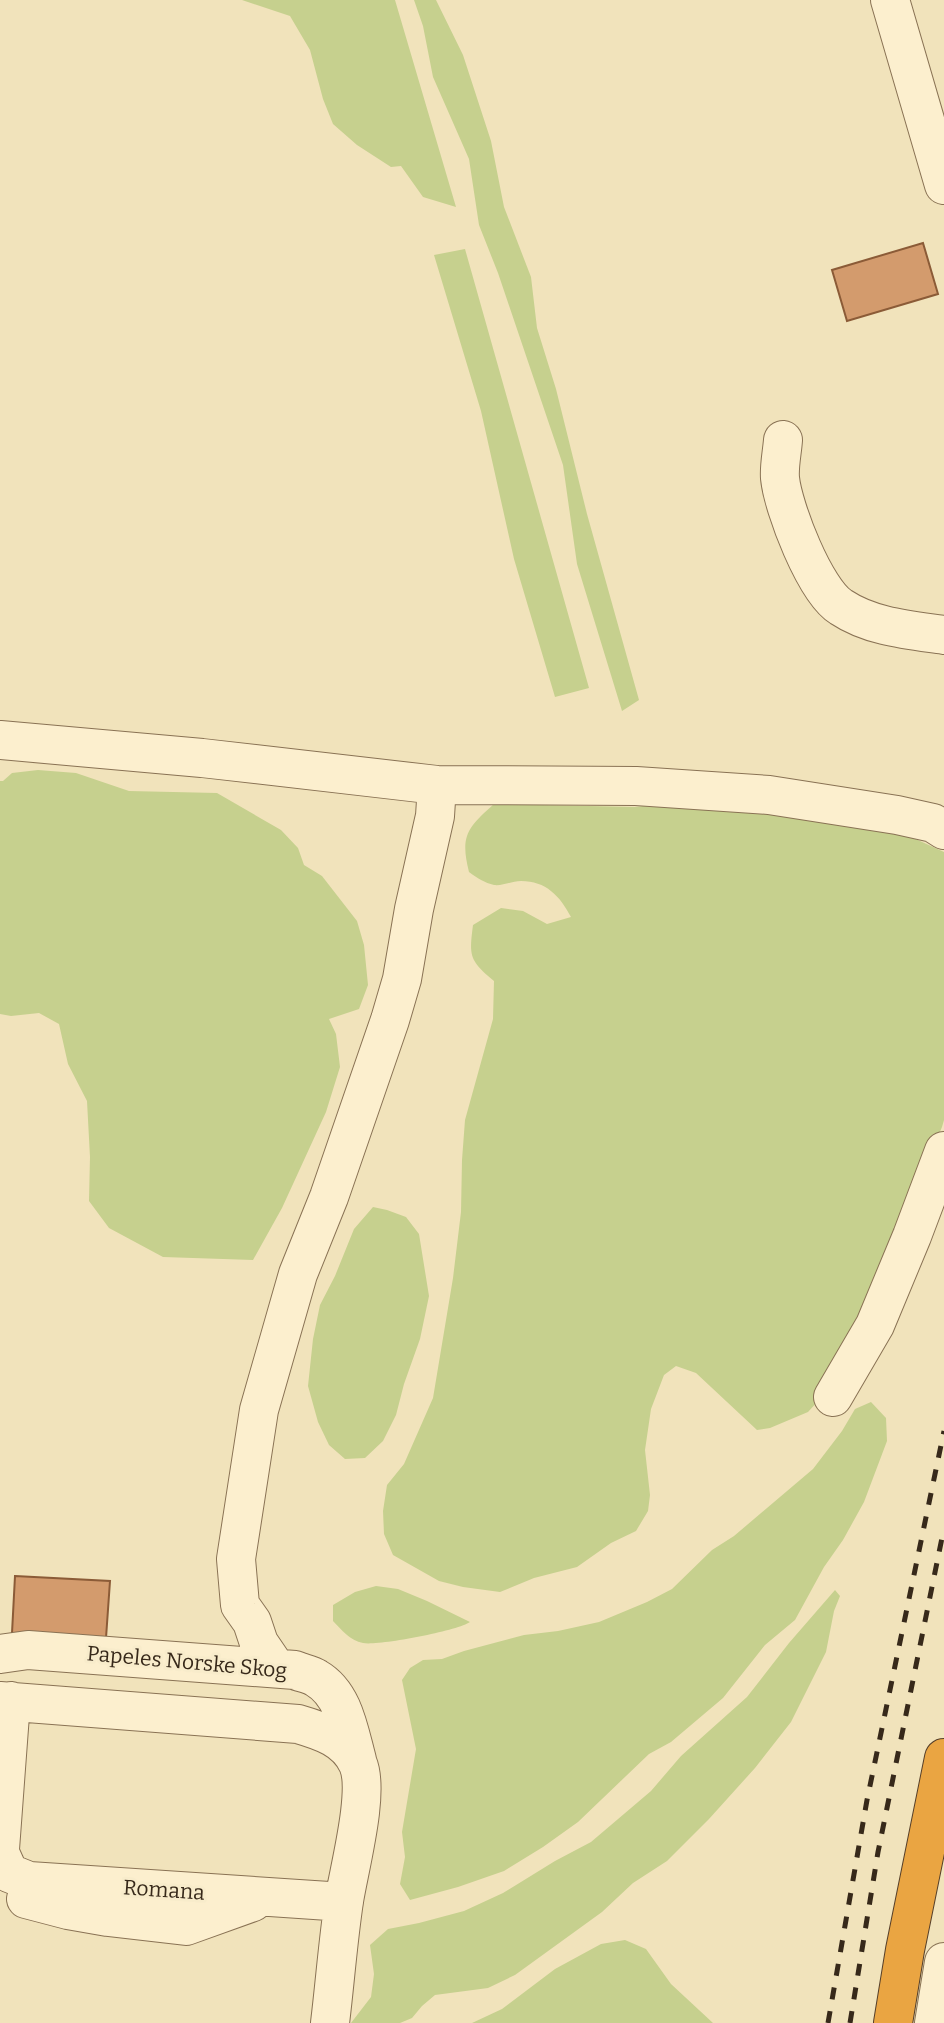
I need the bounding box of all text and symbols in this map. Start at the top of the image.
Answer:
street label: Papeles Norske Skog [86,1640,289,1684]
street label: Romana [122,1874,206,1906]

